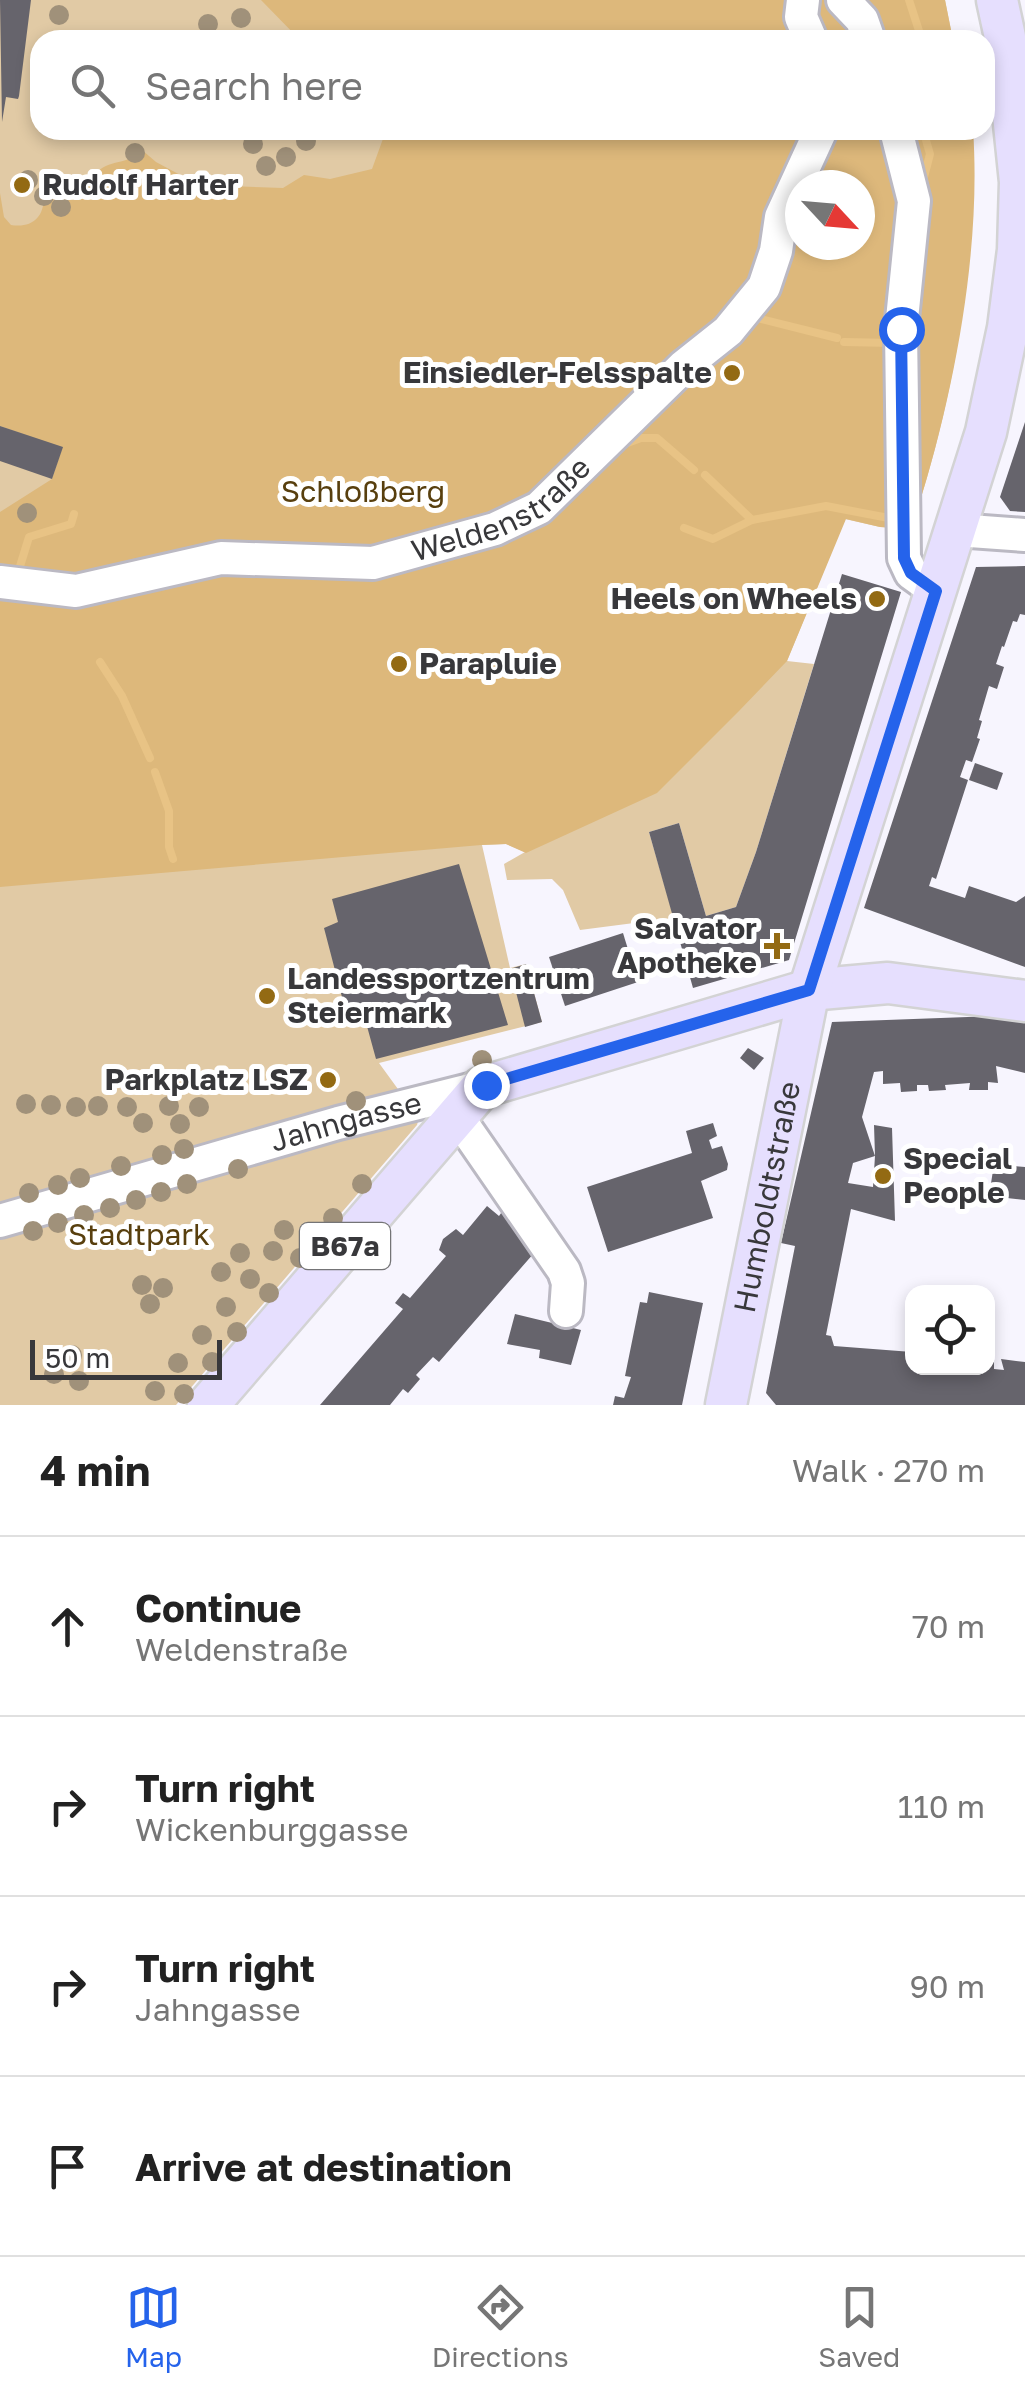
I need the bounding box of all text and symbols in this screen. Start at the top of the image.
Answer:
search box [30,30,995,140]
icon: search [65,58,120,113]
text: Search here [145,63,363,108]
place label: Rudolf Harter [42,166,239,202]
north arrow [785,170,875,260]
marker: Rudolf Harter [11,174,33,196]
route start [879,307,925,353]
place label: Einsiedler-Felsspalte [403,354,712,390]
marker: Einsiedler-Felsspalte [721,362,743,384]
street label: Weldenstraße [407,449,597,568]
park label: Schloßberg [281,473,445,509]
place label: Heels on Wheels [610,580,857,616]
marker: Heels on Wheels [866,588,888,610]
place label: Parapluie [419,645,557,681]
marker: Parapluie [388,653,410,675]
place label: Salvator Apotheke [617,910,757,980]
marker: Salvator Apotheke [766,935,788,957]
place label: Landessportzentrum Steiermark [287,960,590,1030]
marker: Landessportzentrum Steiermark [256,985,278,1007]
place label: Parkplatz LSZ [105,1061,308,1097]
route end [464,1063,510,1109]
marker: Parkplatz LSZ [317,1069,339,1091]
street label: Humboldtstraße [726,1078,807,1316]
street label: Jahngasse [266,1084,425,1159]
place label: Special People [903,1140,1012,1210]
marker: Special People [872,1165,894,1187]
park label: Stadtpark [68,1216,210,1252]
road number: B67a [300,1223,390,1269]
map controls [905,1285,995,1375]
button: locate [905,1285,995,1375]
scale bar [30,1335,222,1380]
text: 50 m [45,1341,110,1374]
text: 4 min [40,1445,150,1495]
text: Walk · 270 m [792,1451,985,1489]
text: Continue [135,1585,301,1630]
icon: ahead [40,1599,95,1654]
text: 70 m [912,1607,985,1645]
text: Weldenstraße [135,1630,348,1668]
text: Turn right [135,1765,315,1810]
icon: right [40,1779,95,1834]
text: 110 m [898,1787,985,1825]
text: Wickenburggasse [135,1810,409,1848]
text: Turn right [135,1945,315,1990]
icon: right [40,1959,95,2014]
text: 90 m [909,1967,985,2005]
text: Jahngasse [135,1990,300,2028]
icon: arrive [40,2139,95,2194]
text: Arrive at destination [135,2144,512,2189]
tab: Map [125,2280,182,2373]
tab: Directions [432,2280,569,2373]
tab: Saved [818,2280,900,2373]

